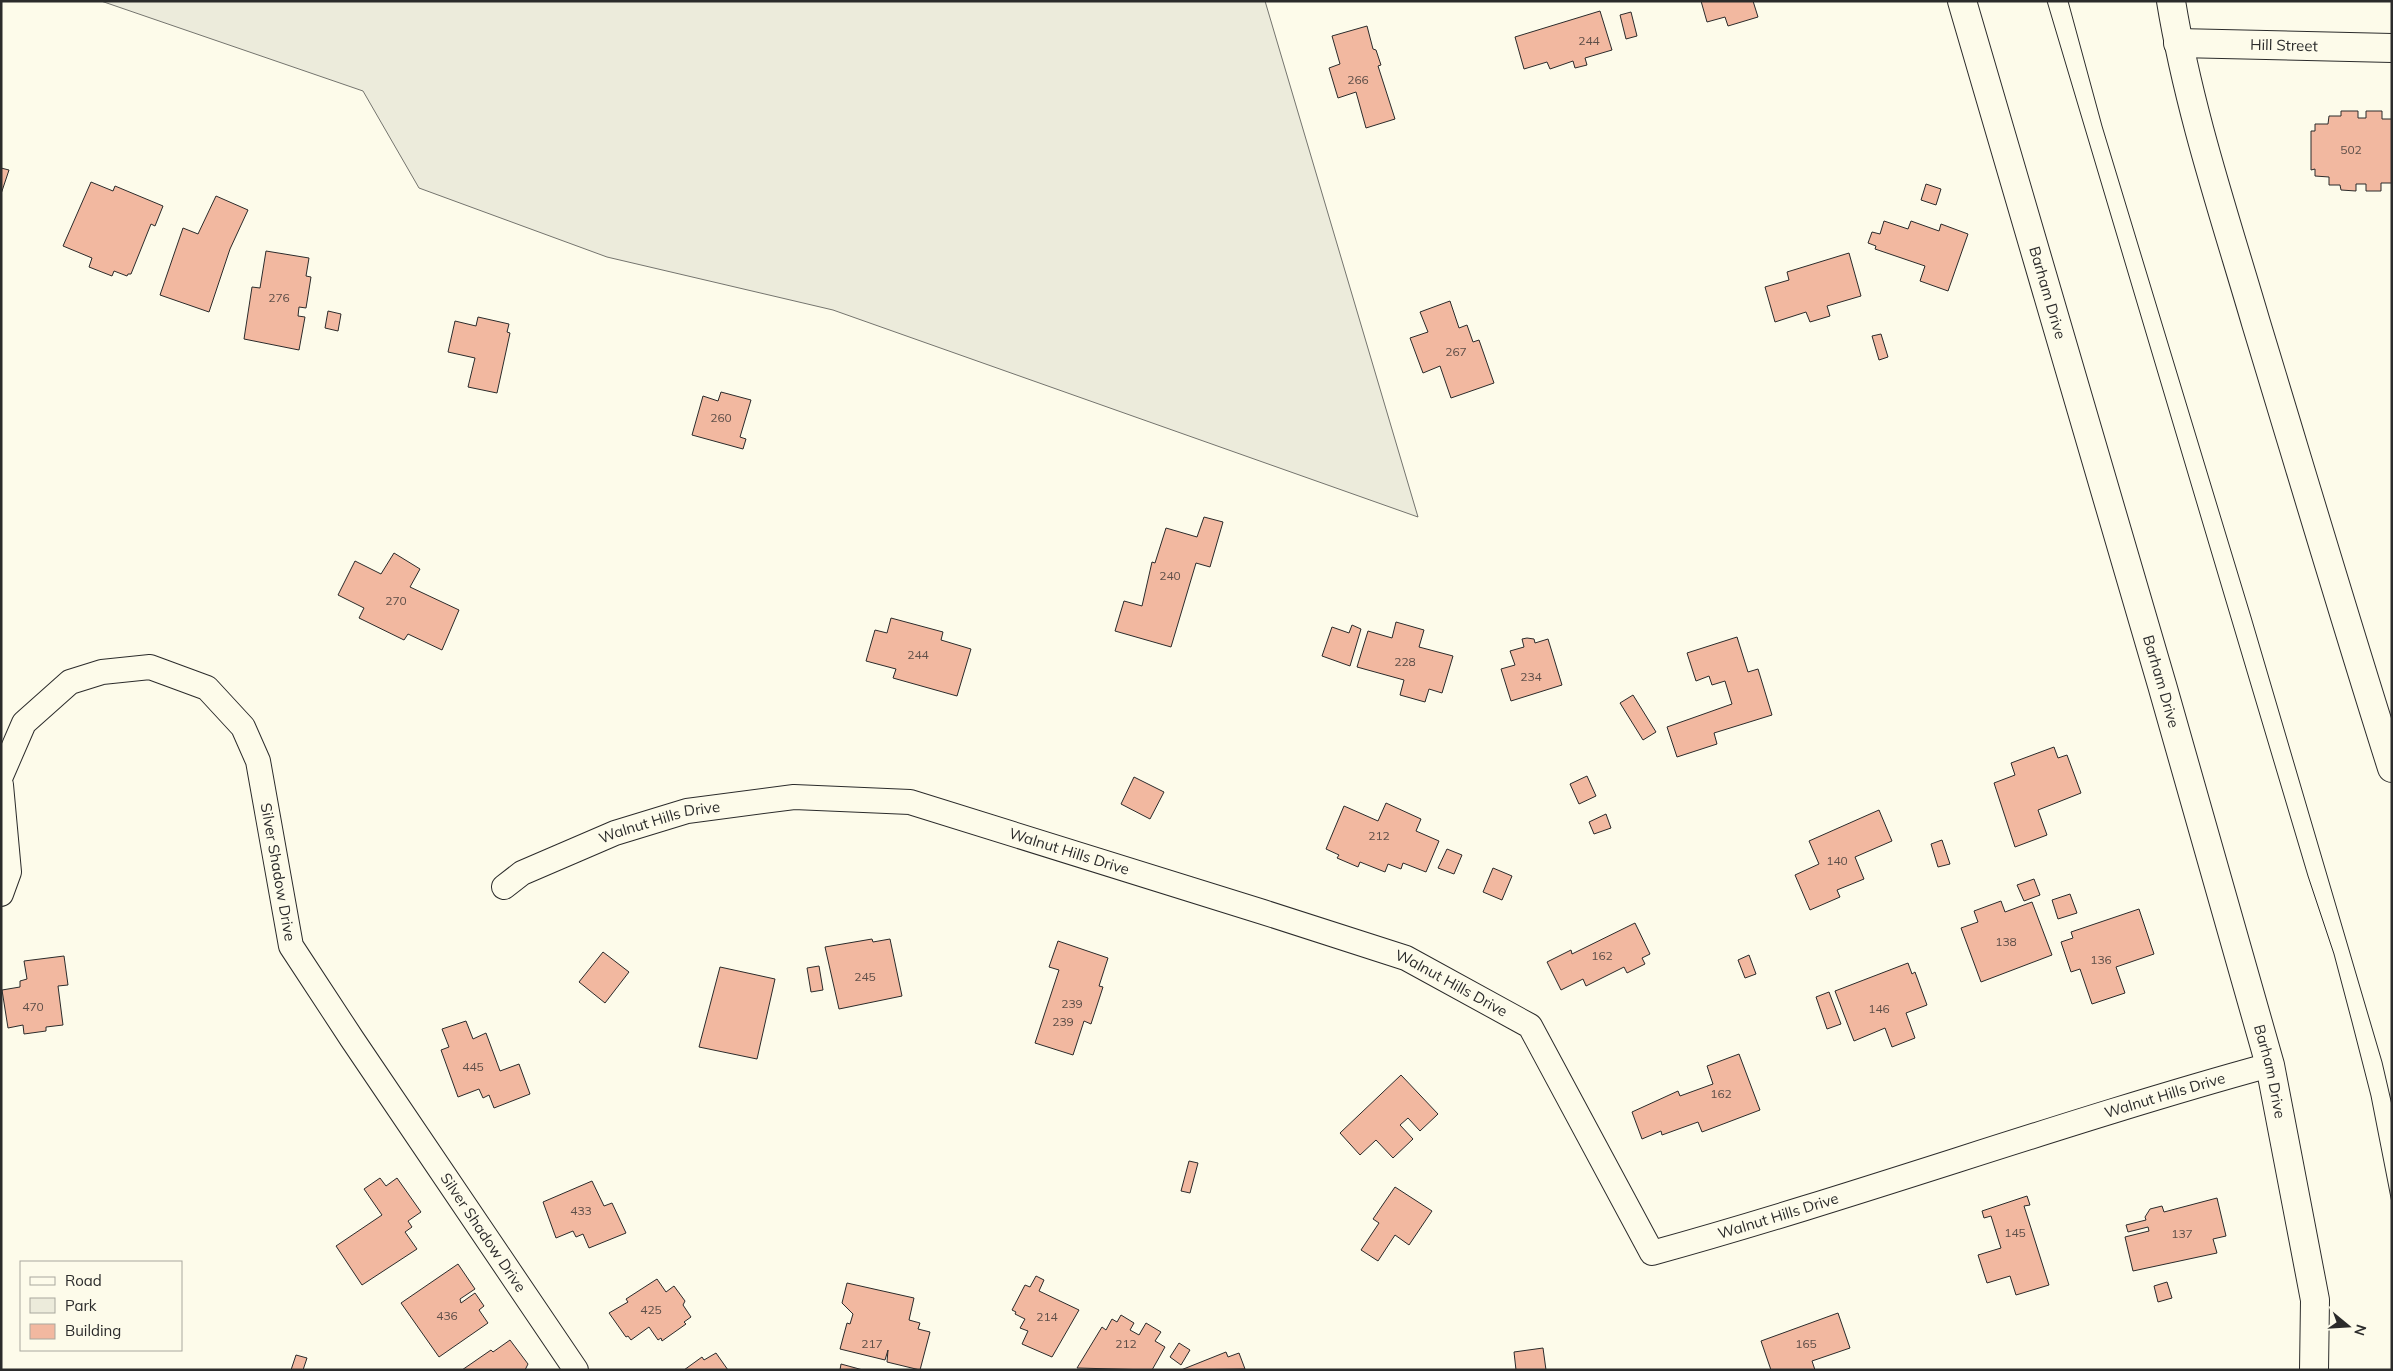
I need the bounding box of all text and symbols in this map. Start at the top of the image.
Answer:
house number: 244 [1578,33,1600,48]
street label: Hill Street [2250,35,2318,55]
house number: 266 [1347,72,1369,87]
house number: 502 [2340,142,2362,157]
street label: Barham Drive [2025,244,2070,341]
house number: 276 [268,290,290,305]
house number: 267 [1445,344,1467,359]
house number: 260 [710,410,732,425]
house number: 240 [1159,568,1181,583]
house number: 270 [385,593,407,608]
street label: Barham Drive [2139,633,2184,730]
house number: 244 [907,647,929,662]
house number: 228 [1394,654,1416,669]
house number: 234 [1520,669,1542,684]
street label: Walnut Hills Drive [596,797,721,848]
street label: Silver Shadow Drive [257,801,300,942]
street label: Walnut Hills Drive [1007,823,1132,879]
house number: 212 [1368,828,1390,843]
house number: 140 [1826,853,1848,868]
house number: 138 [1995,934,2017,949]
street label: Walnut Hills Drive [1393,945,1511,1021]
house number: 162 [1591,948,1613,963]
house number: 136 [2090,952,2112,967]
house number: 245 [854,969,876,984]
house number: 239 [1061,996,1083,1011]
house number: 470 [22,999,44,1014]
house number: 146 [1868,1001,1890,1016]
house number: 239 [1052,1014,1074,1029]
street label: Barham Drive [2250,1022,2290,1120]
house number: 445 [462,1059,484,1074]
street label: Walnut Hills Drive [2102,1068,2227,1122]
house number: 162 [1710,1086,1732,1101]
street label: Silver Shadow Drive [436,1169,530,1295]
street label: Walnut Hills Drive [1716,1188,1841,1243]
house number: 433 [570,1203,592,1218]
house number: 145 [2004,1225,2026,1240]
house number: 137 [2171,1226,2193,1241]
legend [20,1261,182,1351]
text: Road [65,1271,102,1290]
text: Park [65,1296,97,1315]
north arrow [2323,1301,2373,1351]
house number: 425 [640,1302,662,1317]
house number: 436 [436,1308,458,1323]
house number: 214 [1036,1309,1058,1324]
text: Building [65,1321,121,1340]
text: N [2350,1322,2371,1338]
house number: 217 [861,1336,883,1351]
house number: 212 [1115,1336,1137,1351]
house number: 165 [1795,1336,1817,1351]

